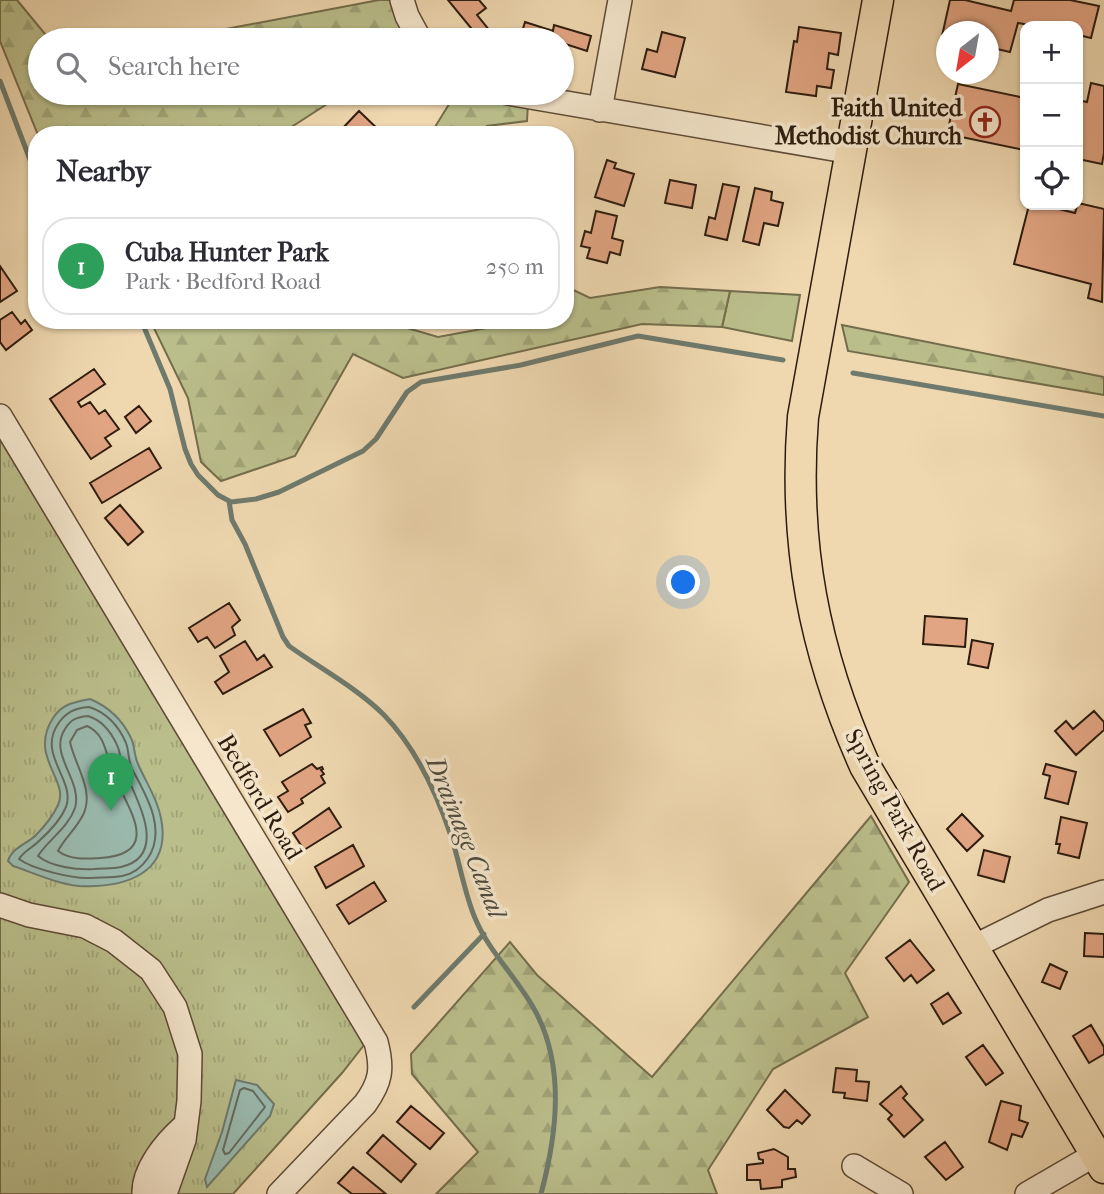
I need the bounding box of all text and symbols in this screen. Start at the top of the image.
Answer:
north arrow [936,21,999,84]
map controls [1020,21,1083,210]
button: + [1020,21,1083,84]
search box [28,28,574,105]
icon: search [52,48,90,86]
text: Search here [108,51,240,82]
button: − [1020,84,1083,147]
place label: Faith United Methodist Church [775,94,963,150]
church icon: Faith United Methodist Church [968,105,1002,139]
button: locate [1020,147,1083,210]
text: Nearby [56,154,151,189]
text: Cuba Hunter Park [125,237,329,268]
text: 1 [77,253,85,280]
text: 250 m [486,253,544,280]
text: Park · Bedford Road [125,268,321,295]
your location [666,565,700,599]
street label: Spring Park Road [839,724,952,897]
street label: Bedford Road [212,729,309,866]
water label: Drainage Canal [419,750,513,925]
pin: 1 [88,753,134,811]

